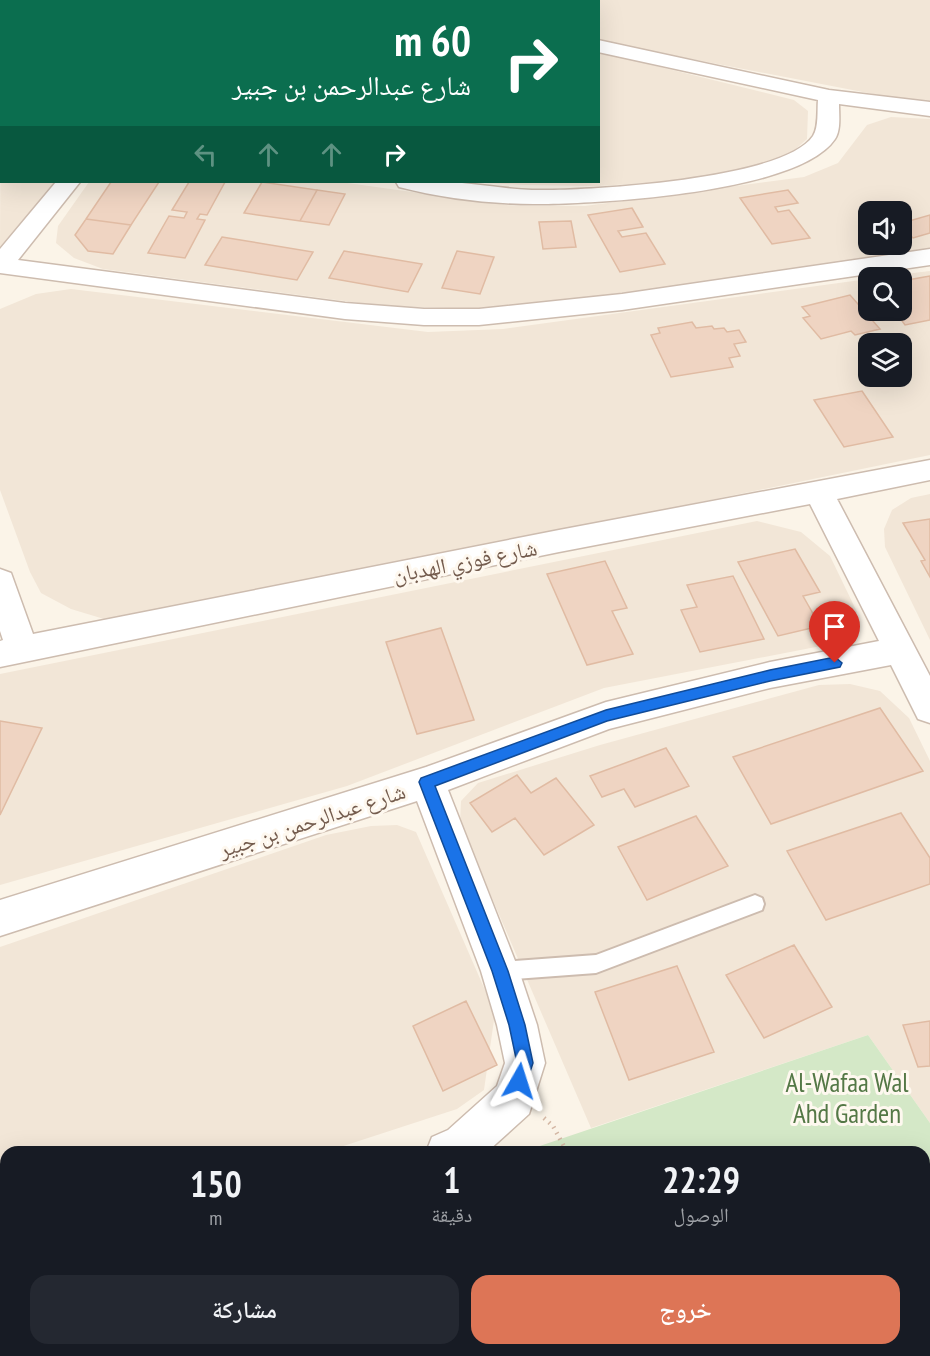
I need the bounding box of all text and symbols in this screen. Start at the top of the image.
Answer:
text: 60 m [394,13,471,68]
icon: right [492,24,570,102]
text: شارع عبدالرحمن بن جبير [232,68,471,102]
icon: left [189,138,222,171]
icon: ahead [252,138,285,171]
icon: ahead [315,138,348,171]
icon: right [378,138,411,171]
map controls [858,201,912,387]
button: sound [858,201,912,255]
button: search [858,267,912,321]
button: layers [858,333,912,387]
street label: شارع فوزي الهدبان [391,533,540,592]
pin [809,601,860,663]
icon: arrive [818,610,851,643]
street label: شارع عبدالرحمن بن جبير [214,777,409,864]
position arrow [487,1049,551,1113]
park label: Al-Wafaa Wal Ahd Garden [786,1065,909,1130]
text: 1 [443,1156,460,1203]
text: 22:29 [662,1156,740,1203]
text: 150 [190,1160,242,1207]
text: دقيقة [432,1202,472,1228]
text: الوصول [673,1202,729,1228]
text: m [209,1205,222,1231]
button: مشاركة [30,1275,459,1344]
button: خروج [471,1275,900,1344]

